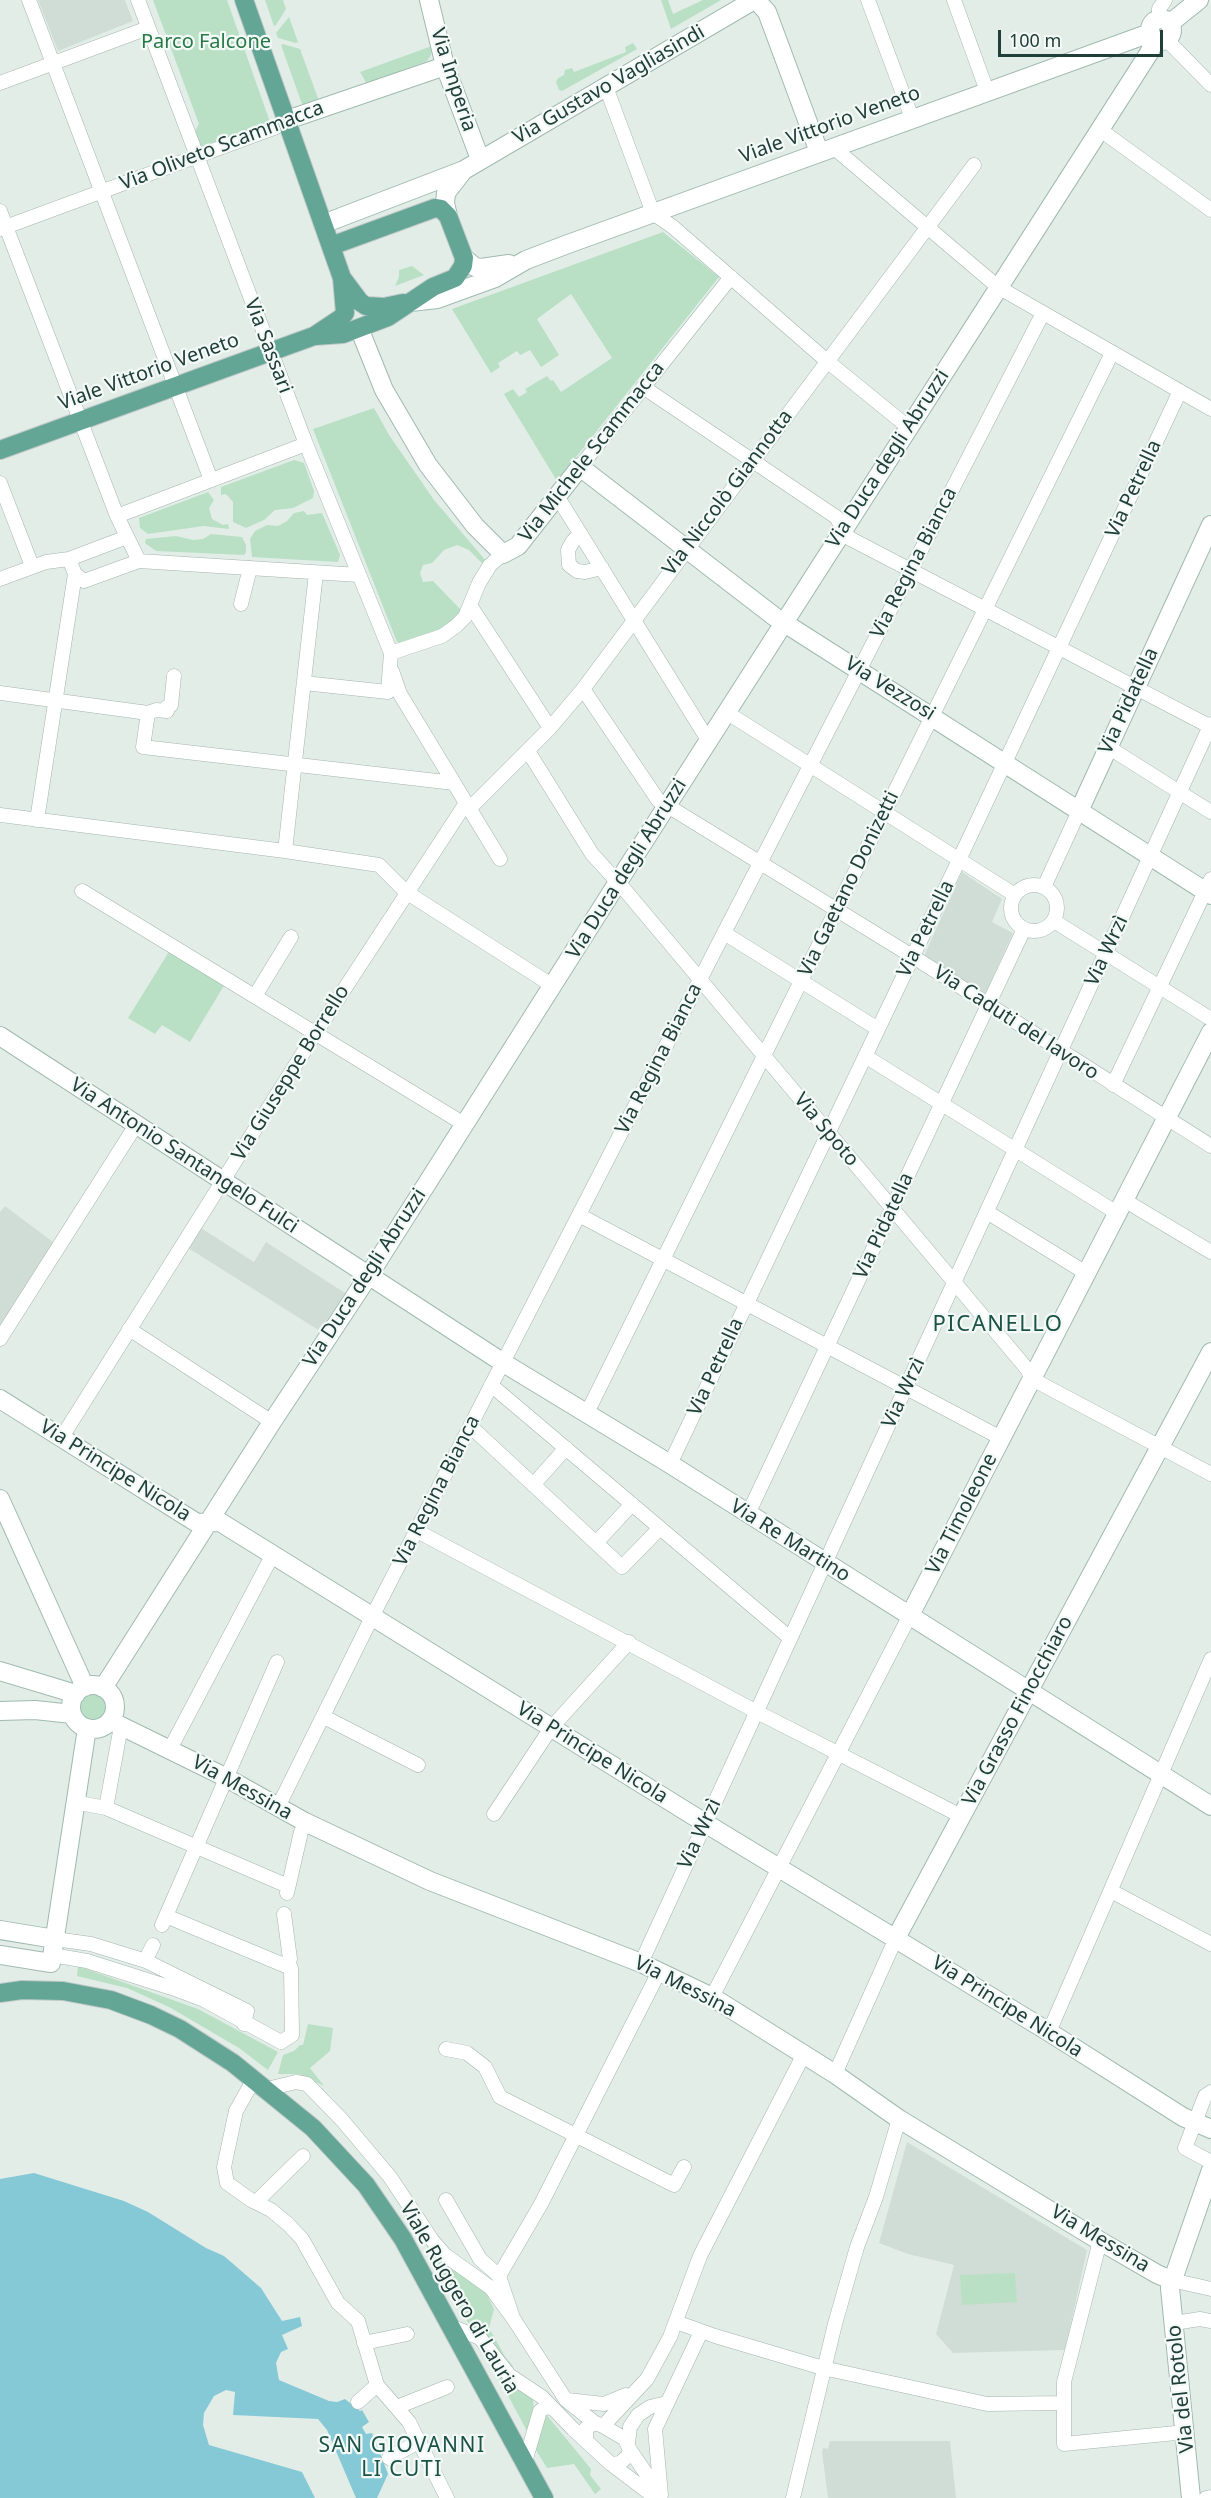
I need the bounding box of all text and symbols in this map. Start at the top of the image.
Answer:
scale bar [1001,18,1166,56]
street label: Via Gustavo Vagliasindi [509,20,709,150]
street label: Via Imperia [425,25,481,135]
text: 100 m [1009,28,1061,52]
park label: Parco Falcone [141,30,271,54]
street label: Viale Vittorio Veneto [736,81,924,169]
street label: Via Oliveto Scammacca [117,96,327,196]
street label: Via Sassari [239,295,297,397]
street label: Viale Vittorio Veneto [55,328,243,416]
street label: Via Michele Scammacca [514,357,670,547]
street label: Via Duca degli Abruzzi [821,365,955,553]
street label: Via Niccolò Giannotta [658,405,798,581]
street label: Via Petrella [1101,436,1167,542]
street label: Via Regina Bianca [866,484,962,642]
street label: Via Pidatella [1094,644,1164,758]
street label: Via Vezzosi [840,652,940,726]
street label: Via Duca degli Abruzzi [562,775,692,963]
street label: Via Gaetano Donizetti [794,787,904,981]
street label: Via Petrella [892,877,960,981]
street label: Via Wrzì [1080,912,1134,990]
street label: Via Caduti del lavoro [929,961,1103,1085]
street label: Via Regina Bianca [611,980,707,1138]
street label: Via Giuseppe Borrello [227,981,355,1165]
street label: Via Antonio Santangelo Fulci [66,1073,302,1239]
street label: Via Spoto [788,1088,864,1172]
street label: Via Pidatella [849,1169,919,1283]
street label: Via Duca degli Abruzzi [298,1184,432,1372]
district label: PICANELLO [933,1312,1063,1338]
street label: Via Petrella [683,1314,749,1420]
street label: Via Wrzì [877,1354,931,1432]
street label: Via Regina Bianca [389,1412,485,1570]
street label: Via Principe Nicola [35,1415,195,1527]
street label: Via Timoleone [921,1449,1003,1579]
street label: Via Re Martino [726,1495,854,1587]
street label: Via Grasso Finocchiaro [958,1612,1078,1810]
street label: Via Principe Nicola [512,1697,672,1809]
street label: Via Messina [188,1751,296,1825]
street label: Via Wrzì [673,1795,727,1873]
street label: Via Messina [630,1951,740,2023]
street label: Via Principe Nicola [927,1951,1087,2063]
street label: Viale Ruggero di Lauria [394,2198,524,2398]
street label: Via Messina [1046,2200,1154,2278]
street label: Via del Rotolo [1162,2324,1200,2454]
district label: SAN GIOVANNI LI CUTI [318,2433,486,2483]

